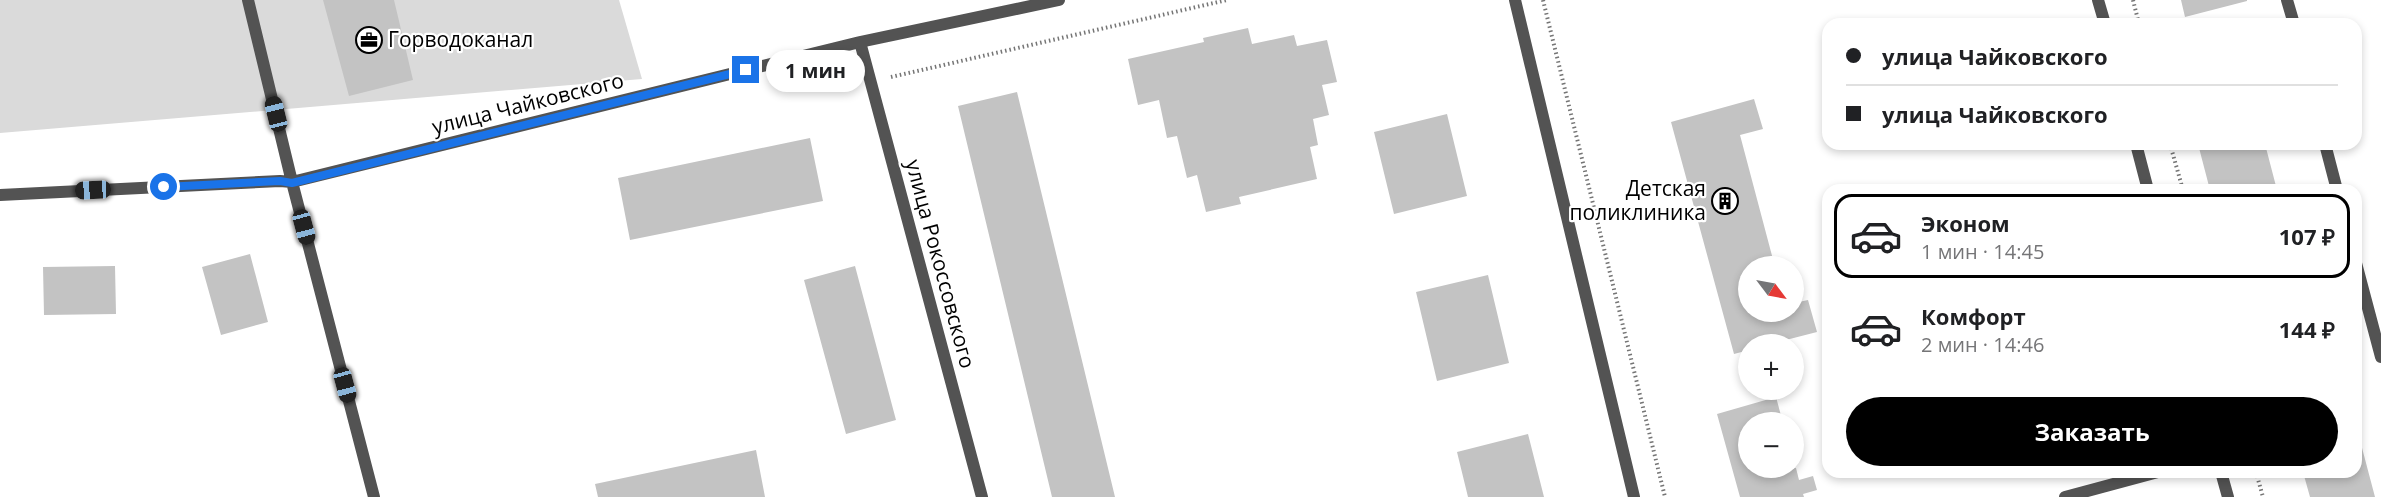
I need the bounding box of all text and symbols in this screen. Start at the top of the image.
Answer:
office icon: Горводоканал [354,25,384,55]
place label: Горводоканал [388,25,533,53]
text: улица Чайковского [1882,41,2108,71]
callout: 1 мин [767,49,866,91]
route end [732,56,759,83]
text: 1 мин [785,57,846,84]
street label: улица Чайковского [429,66,626,140]
car [263,94,289,134]
text: улица Чайковского [1882,99,2108,129]
street label: улица Рокоссовского [900,156,982,371]
route start [150,173,177,200]
place label: Детская поликлиника [1570,174,1706,226]
car [75,180,111,200]
building icon: Детская поликлиника [1710,186,1740,216]
car [291,207,317,247]
text: Эконом [1921,208,2010,238]
icon: car [1849,209,1903,263]
text: 107 ₽ [2279,221,2335,251]
text: 1 мин · 14:45 [1921,238,2044,265]
north arrow [1738,256,1804,322]
map controls [1738,256,1804,478]
text: Комфорт [1921,301,2026,331]
icon: car [1849,302,1903,356]
text: 144 ₽ [2279,314,2335,344]
text: 2 мин · 14:46 [1921,331,2044,358]
button: + [1738,334,1804,400]
car [332,365,358,405]
button: Заказать [1846,397,2338,466]
button: − [1738,412,1804,478]

